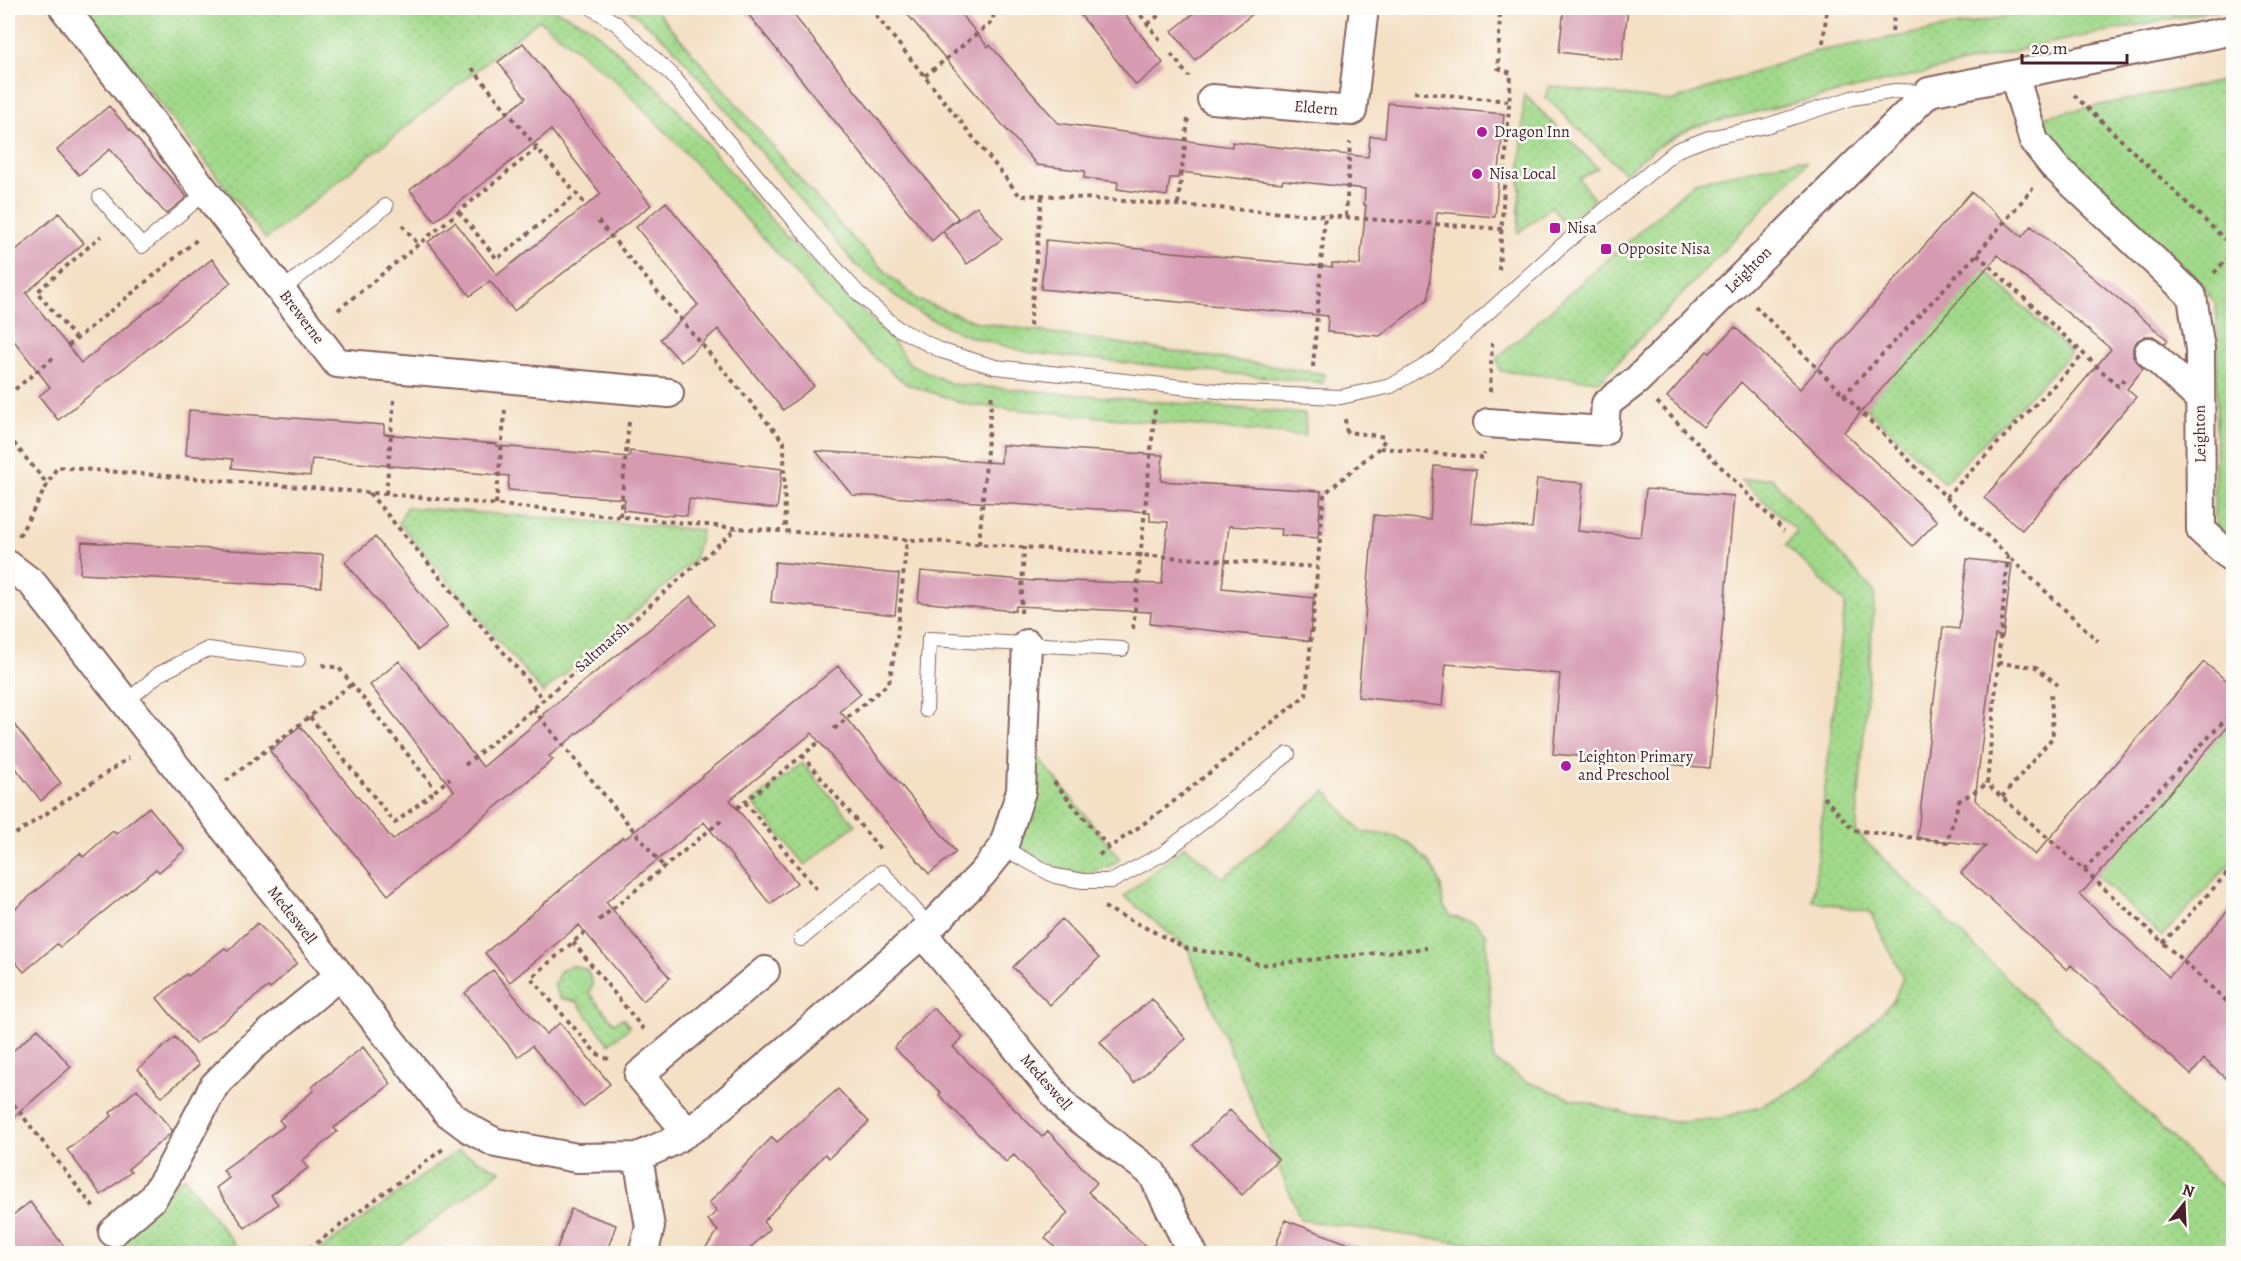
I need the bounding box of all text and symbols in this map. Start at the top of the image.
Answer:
scale bar [2022,27,2127,65]
text: 20 m [2031,36,2068,60]
street label: Eldern [1293,95,1339,121]
place label: Dragon Inn [1494,121,1570,143]
marker: Dragon Inn [1475,125,1489,139]
place label: Nisa Local [1489,163,1556,185]
marker: Nisa Local [1470,167,1484,181]
place label: Nisa [1567,217,1597,239]
marker: Nisa [1548,221,1562,235]
place label: Opposite Nisa [1618,238,1711,260]
street label: Leighton [1720,241,1777,298]
marker: Opposite Nisa [1599,242,1613,256]
street label: Brewerne [274,285,330,349]
street label: Leighton [2188,404,2212,463]
street label: Saltmarsh [570,616,634,677]
place label: Leighton Primary and Preschool [1578,746,1694,786]
marker: Leighton Primary and Preschool [1559,759,1573,773]
street label: Medeswell [262,881,322,949]
street label: Medeswell [1015,1049,1077,1115]
north arrow [2154,1174,2214,1234]
text: N [2179,1178,2198,1203]

